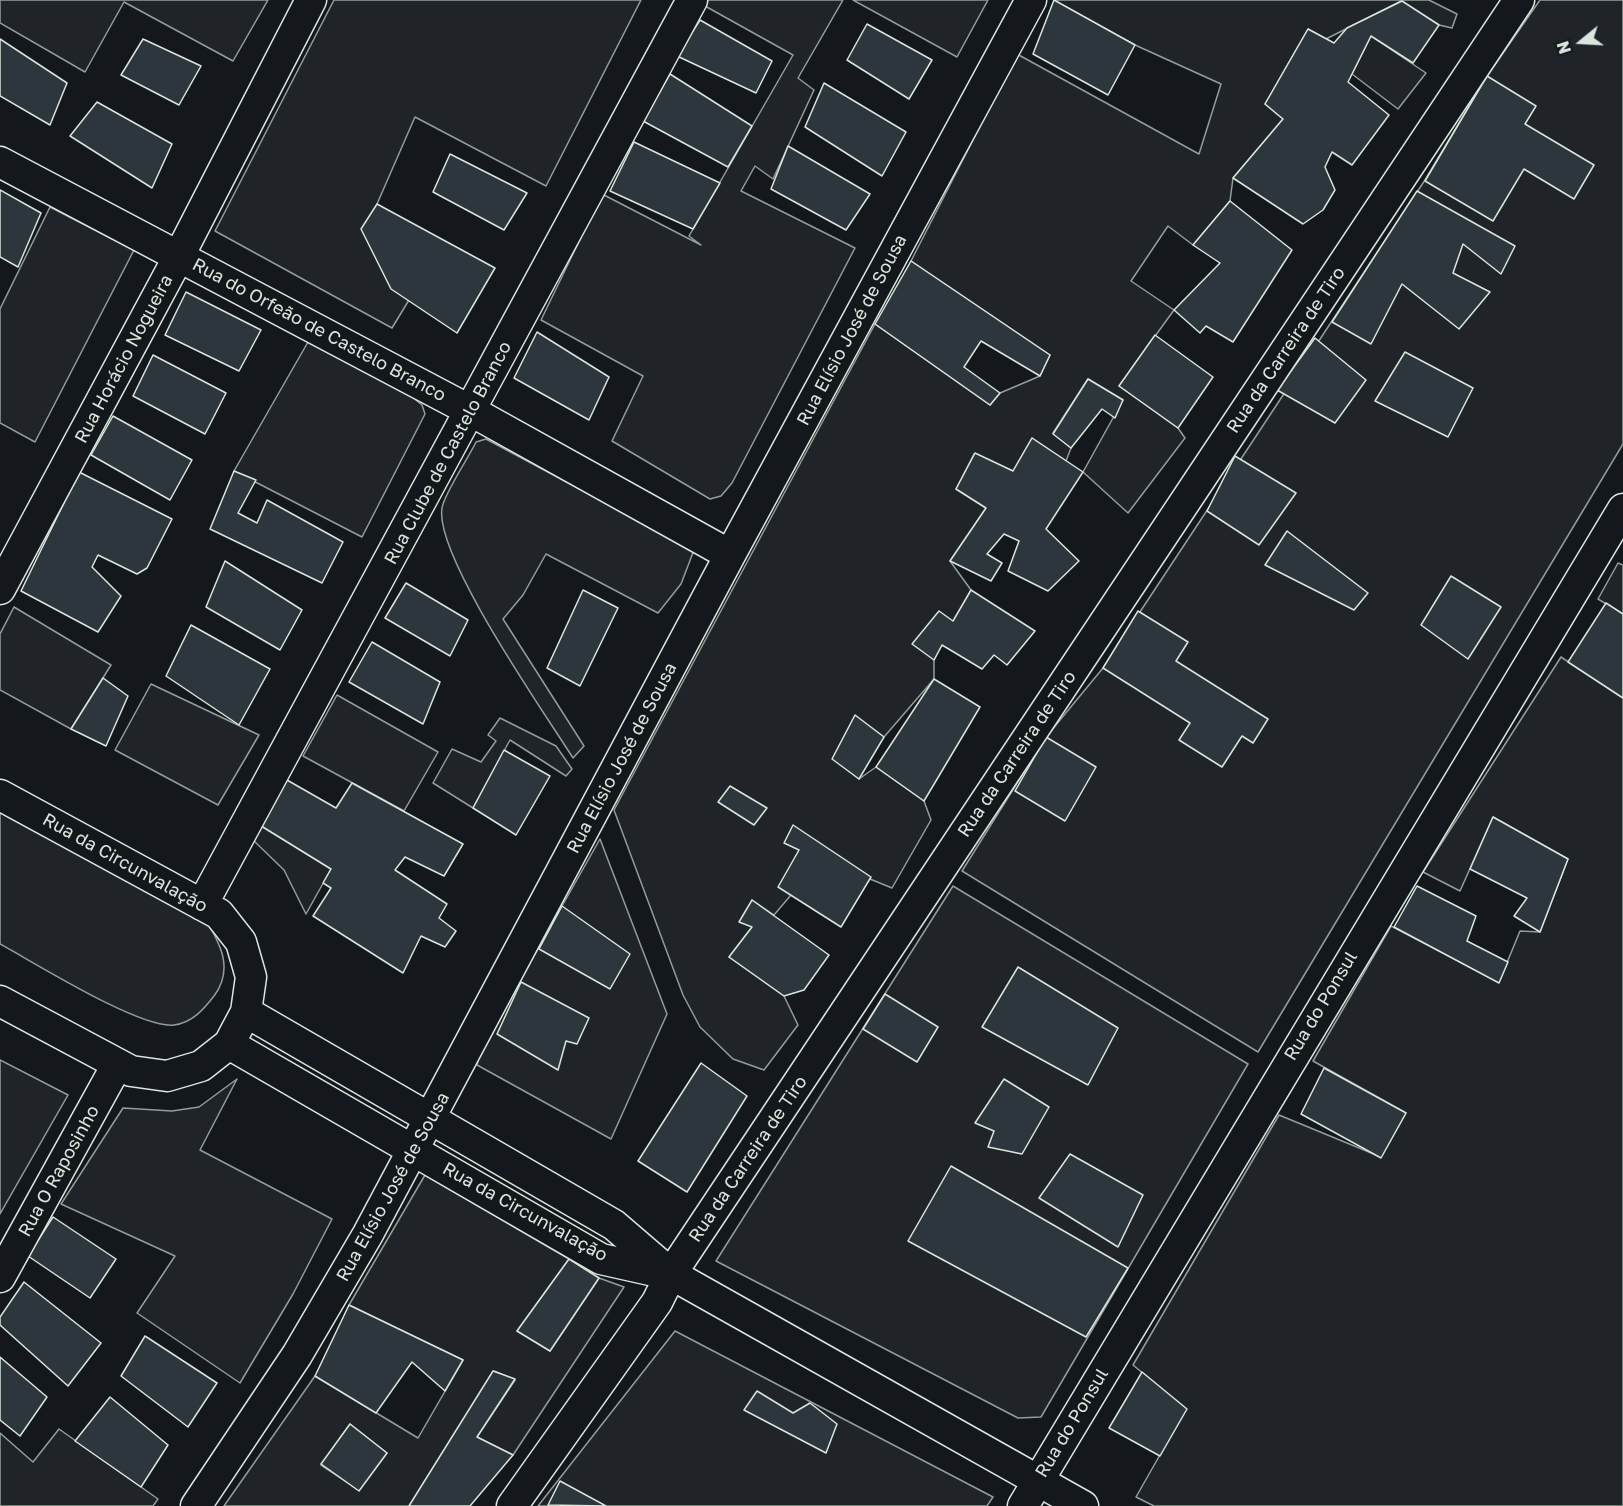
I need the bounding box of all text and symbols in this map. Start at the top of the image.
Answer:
north arrow [1551,12,1611,72]
text: N [1552,39,1575,56]
street label: Rua Elísio José de Sousa [792,231,912,429]
street label: Rua do Orfeão de Castelo Branco [189,254,449,406]
street label: Rua da Carreira de Tiro [1222,263,1350,437]
street label: Rua Horácio Nogueira [70,271,178,447]
street label: Rua Clube de Castelo Branco [380,338,516,568]
street label: Rua Elísio José de Sousa [562,659,682,857]
street label: Rua da Carreira de Tiro [953,667,1081,841]
street label: Rua da Circunvalação [39,809,211,917]
street label: Rua do Ponsul [1280,948,1362,1064]
street label: Rua da Carreira de Tiro [684,1072,812,1246]
street label: Rua Elísio José de Sousa [332,1089,454,1285]
street label: Rua O Raposinho [14,1102,104,1240]
street label: Rua da Circunvalação [439,1158,611,1266]
street label: Rua do Ponsul [1031,1365,1113,1481]

